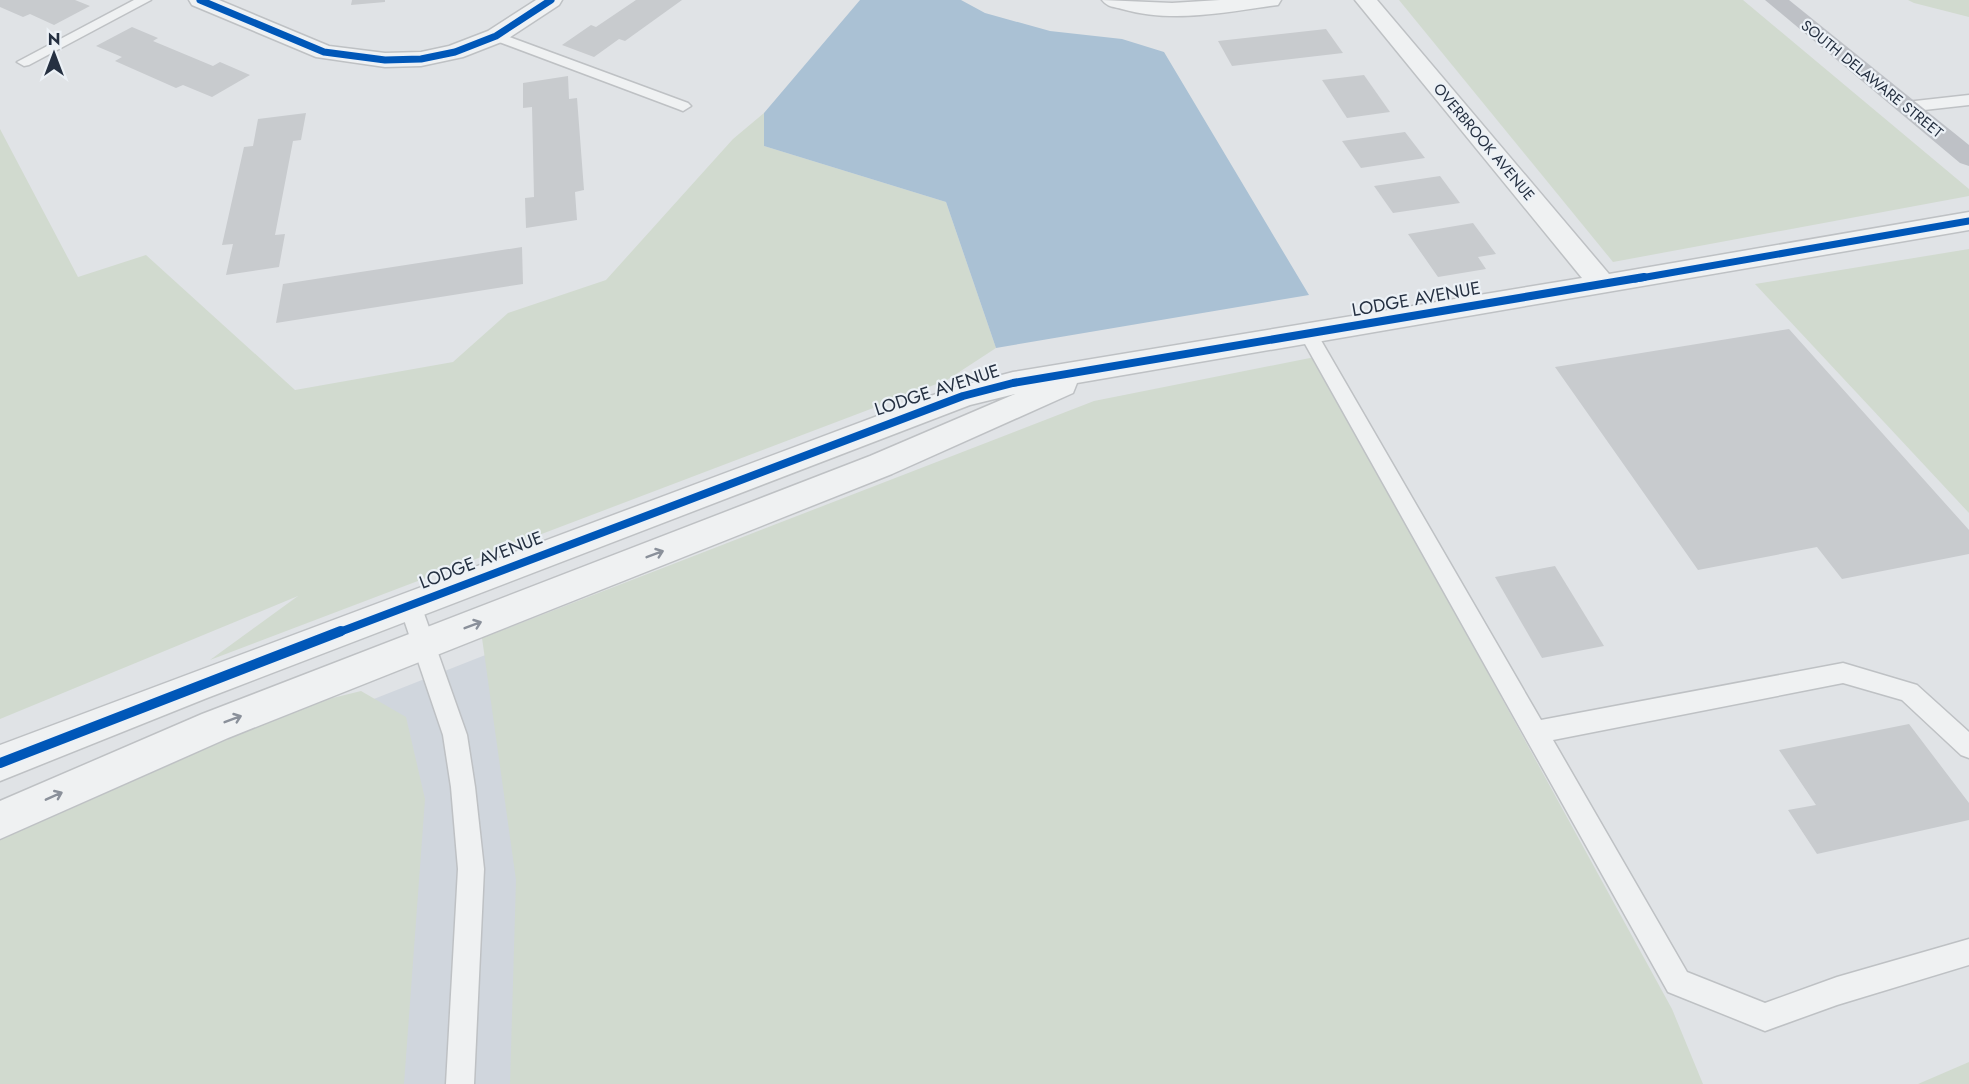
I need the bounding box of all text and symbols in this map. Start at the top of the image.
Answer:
street label: SOUTH DELAWARE STREET [1796,15,1948,143]
north arrow [24,24,84,84]
text: N [48,28,60,51]
street label: OVERBROOK AVENUE [1428,79,1540,205]
street label: LODGE AVENUE [1350,275,1482,323]
street label: LODGE AVENUE [871,358,1003,422]
street label: LODGE AVENUE [416,525,546,595]
one-way arrow [645,548,663,559]
one-way arrow [463,619,482,630]
one-way arrow [223,713,241,724]
one-way arrow [44,790,62,801]

